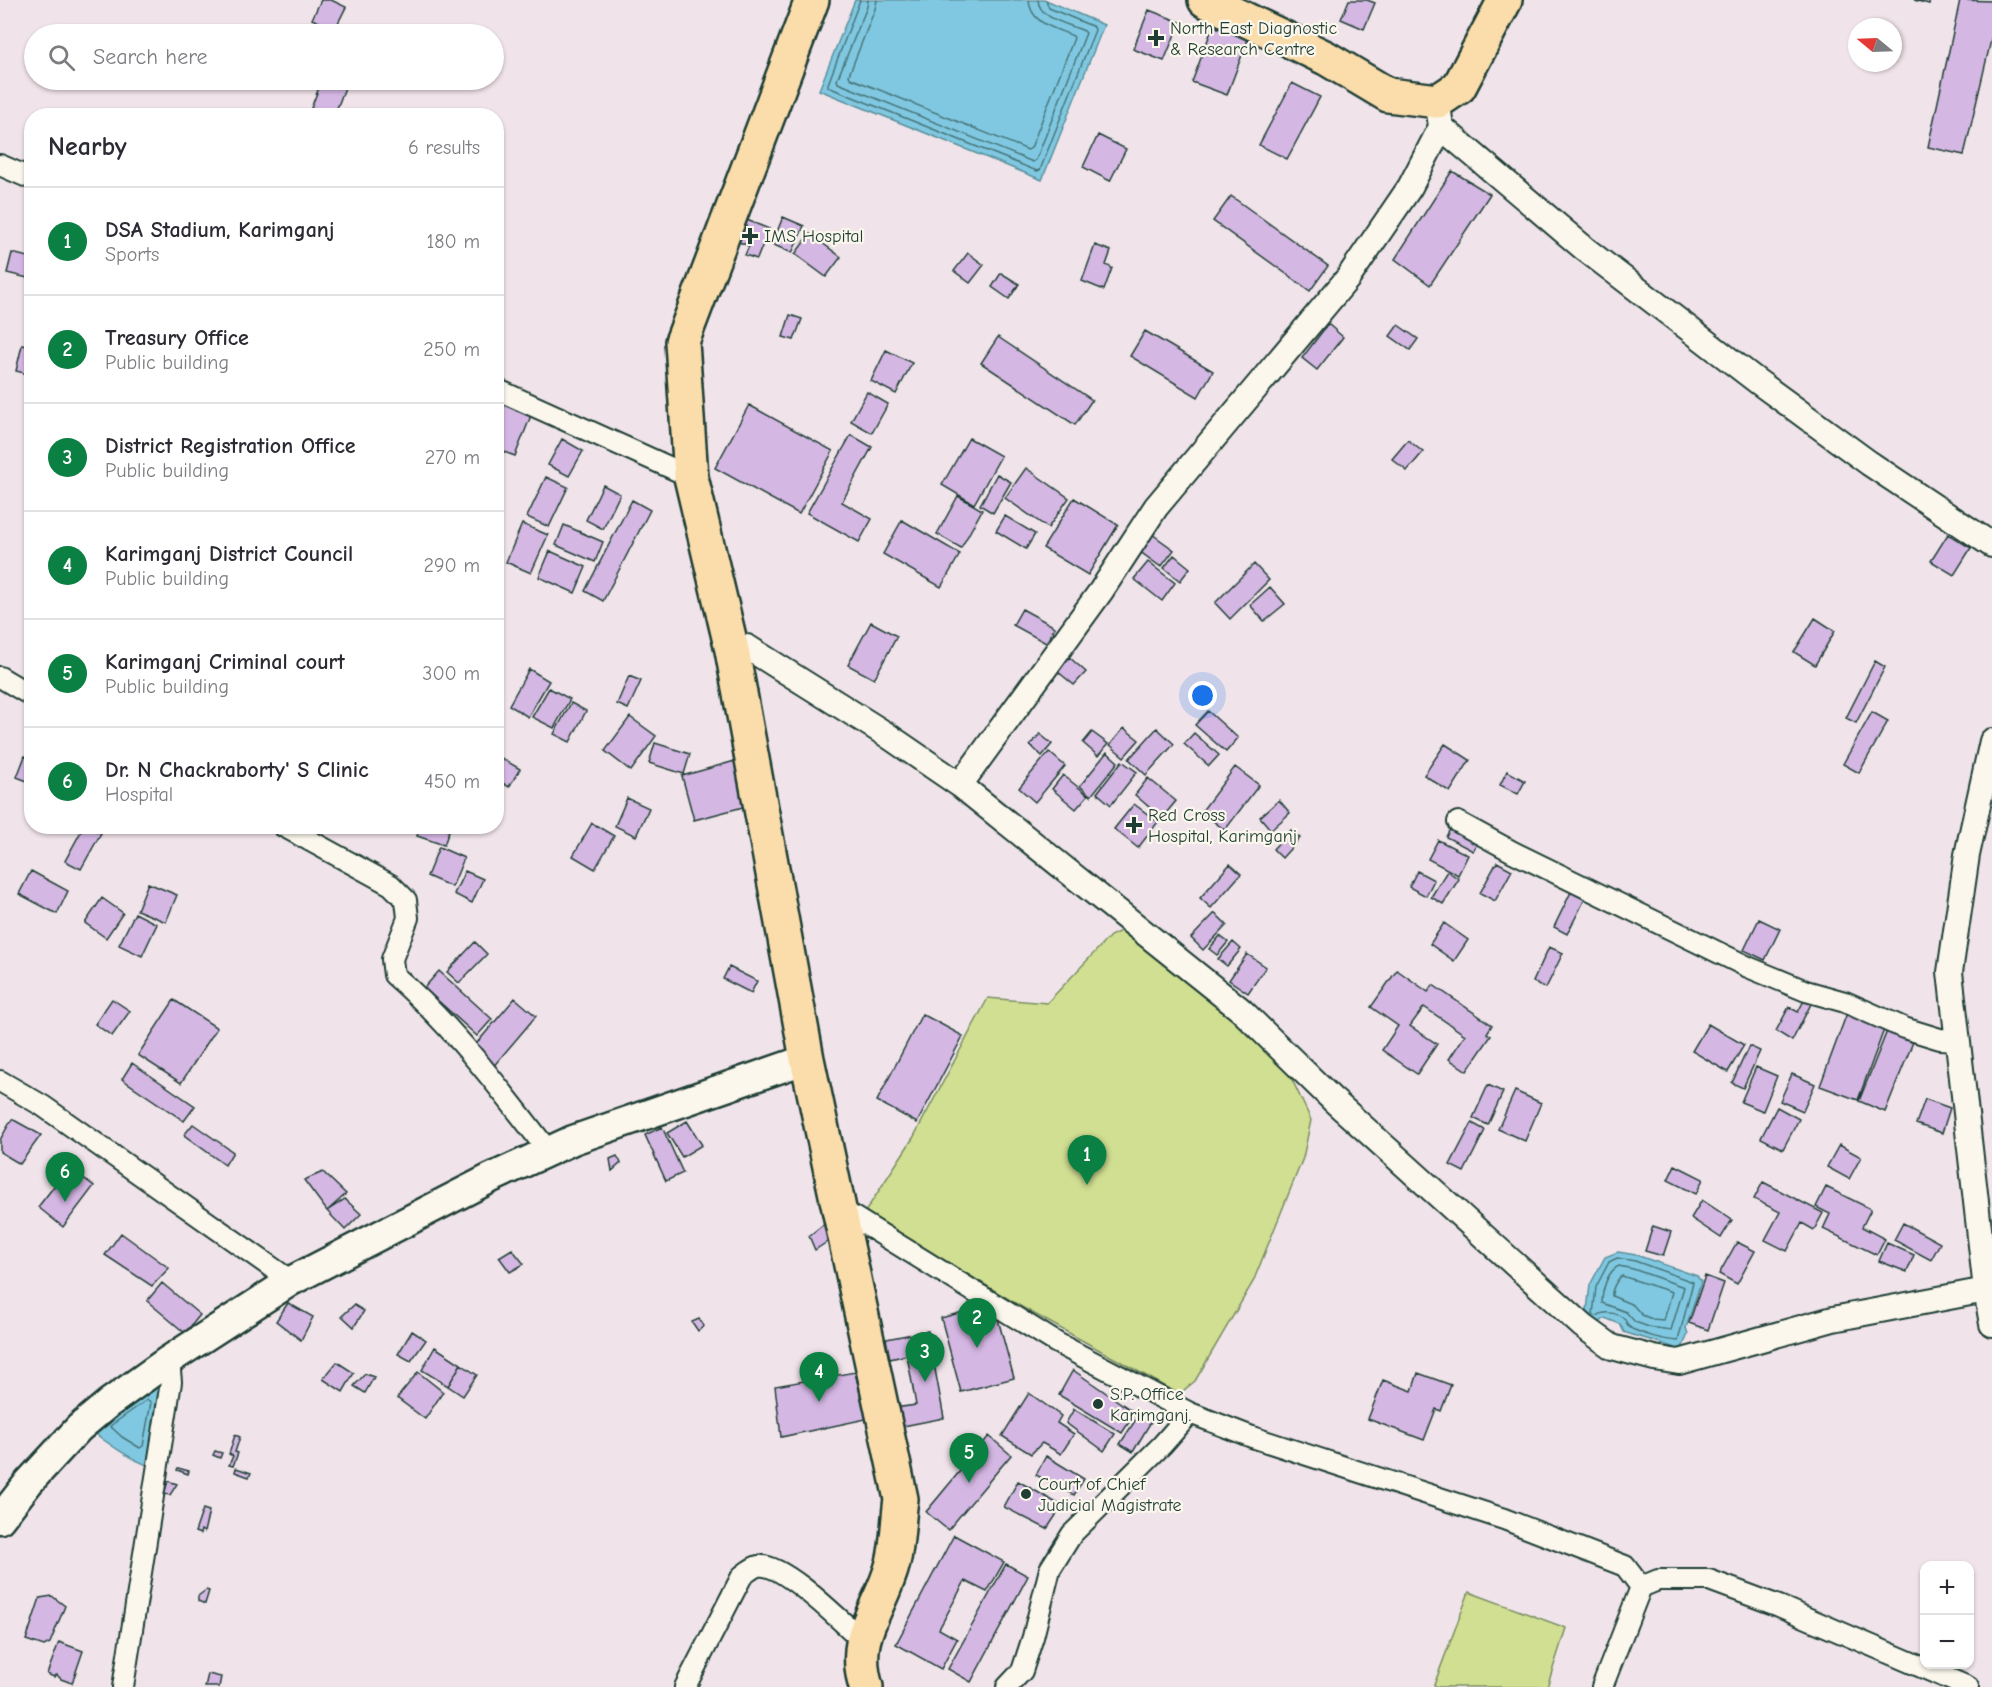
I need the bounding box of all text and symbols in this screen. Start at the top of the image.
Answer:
place label: North East Diagnostic & Research Centre [1170,18,1337,60]
north arrow [1848,18,1902,72]
search box [24,24,504,90]
marker: North East Diagnostic & Research Centre [1147,29,1165,47]
icon: search [45,41,78,74]
text: Search here [93,44,208,70]
text: Nearby [48,132,127,162]
text: 6 results [408,136,480,159]
text: DSA Stadium, Karimganj [105,217,335,243]
place label: IMS Hospital [764,226,864,247]
marker: IMS Hospital [741,227,759,245]
text: 1 [64,230,71,253]
text: 180 m [426,230,480,253]
text: Sports [105,243,159,266]
text: Treasury Office [105,325,249,351]
text: 2 [63,338,72,361]
text: 250 m [423,338,480,361]
text: Public building [105,351,229,374]
text: District Registration Office [105,433,356,459]
text: 3 [63,446,72,469]
text: 270 m [425,446,480,469]
text: Public building [105,459,229,482]
text: Karimganj District Council [105,541,353,567]
text: 4 [63,554,72,577]
text: 290 m [424,554,480,577]
text: Public building [105,567,229,590]
text: Karimganj Criminal court [105,649,345,675]
text: 5 [62,662,73,685]
text: 300 m [422,662,480,685]
text: Public building [105,675,229,698]
your location [1188,681,1217,710]
text: Dr. N Chackraborty' S Clinic [105,757,369,783]
text: 6 [62,770,73,793]
text: 450 m [424,770,480,793]
text: Hospital [105,783,173,806]
place label: Red Cross Hospital, Karimganj [1148,805,1297,847]
marker: Red Cross Hospital, Karimganj [1125,816,1143,834]
pin: 1 [1068,1136,1106,1185]
pin: 6 [46,1152,84,1202]
pin: 2 [958,1298,996,1348]
pin: 3 [906,1332,944,1382]
pin: 4 [800,1352,838,1402]
place label: S.P. Office Karimganj. [1110,1384,1192,1426]
marker: S.P. Office Karimganj. [1091,1397,1105,1411]
pin: 5 [950,1434,988,1483]
place label: Court of Chief Judicial Magistrate [1038,1474,1181,1516]
marker: Court of Chief Judicial Magistrate [1019,1487,1033,1501]
map controls [1920,1561,1974,1669]
button: + [1920,1561,1974,1615]
button: − [1920,1615,1974,1669]

